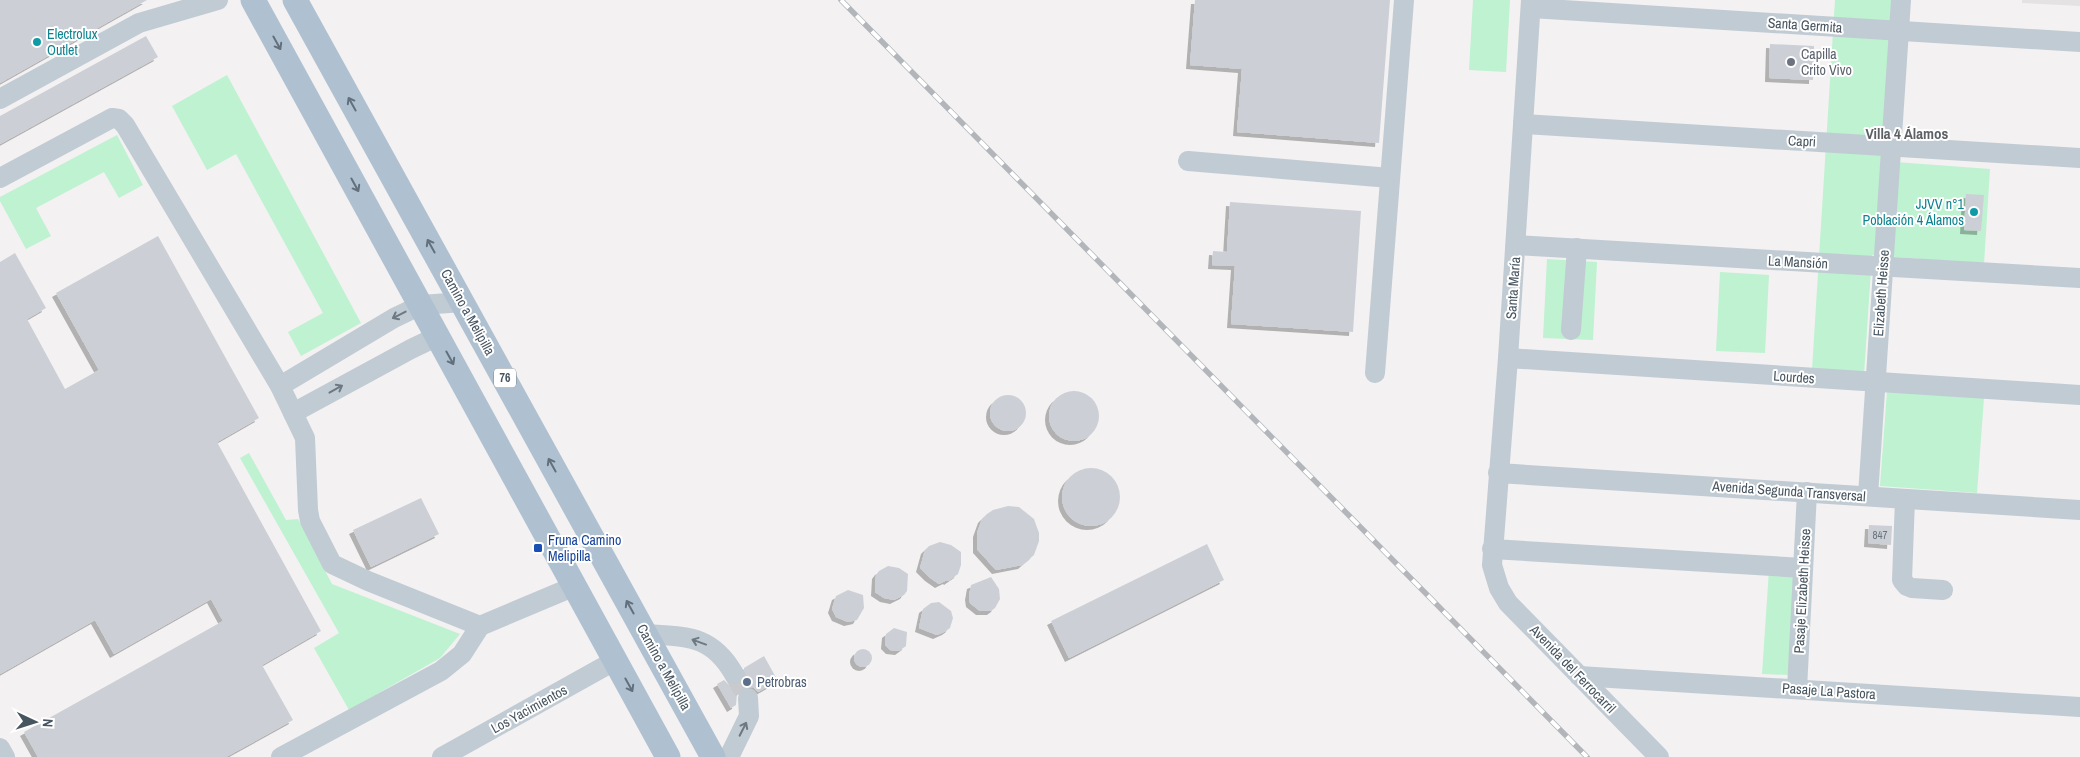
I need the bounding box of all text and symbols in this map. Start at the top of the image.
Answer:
street label: Santa Germita [1767,13,1843,37]
place label: Electrolux Outlet [47,25,98,59]
one-way arrow [272,35,282,49]
marker: Electrolux Outlet [31,36,43,48]
place label: Capilla Crito Vivo [1801,45,1852,79]
marker: Capilla Crito Vivo [1785,56,1797,68]
one-way arrow [347,97,357,111]
district label: Villa 4 Álamos [1866,123,1949,144]
street label: Capri [1788,131,1816,151]
one-way arrow [351,177,360,192]
place label: JJVV n°1 Población 4 Álamos [1863,195,1965,229]
marker: JJVV n°1 Población 4 Álamos [1968,206,1980,218]
one-way arrow [426,239,436,253]
street label: Elizabeth Heisse [1869,249,1893,337]
street label: La Mansión [1768,251,1828,273]
street label: Santa María [1502,256,1524,320]
street label: Camino a Melipilla [437,266,499,359]
one-way arrow [392,310,407,320]
one-way arrow [446,350,455,365]
street label: Lourdes [1773,367,1816,387]
road number: 76 [494,368,516,388]
one-way arrow [329,384,344,394]
one-way arrow [547,457,557,472]
street label: Avenida Segunda Transversal [1711,477,1866,505]
street label: Pasaje Elizabeth Heisse [1790,528,1814,654]
house number: 847 [1872,528,1888,542]
place label: Fruna Camino Melipilla [548,531,621,565]
marker: Fruna Camino Melipilla [532,542,544,554]
one-way arrow [625,600,635,615]
street label: Avenida del Ferrocarril [1526,620,1620,717]
street label: Camino a Melipilla [633,621,695,714]
one-way arrow [692,637,708,646]
place label: Petrobras [757,673,807,691]
marker: Petrobras [741,676,753,688]
one-way arrow [625,677,634,692]
street label: Pasaje La Pastora [1782,679,1877,703]
street label: Los Yacimientos [488,681,571,737]
north arrow [10,697,60,747]
text: N [39,718,57,728]
one-way arrow [738,721,748,736]

